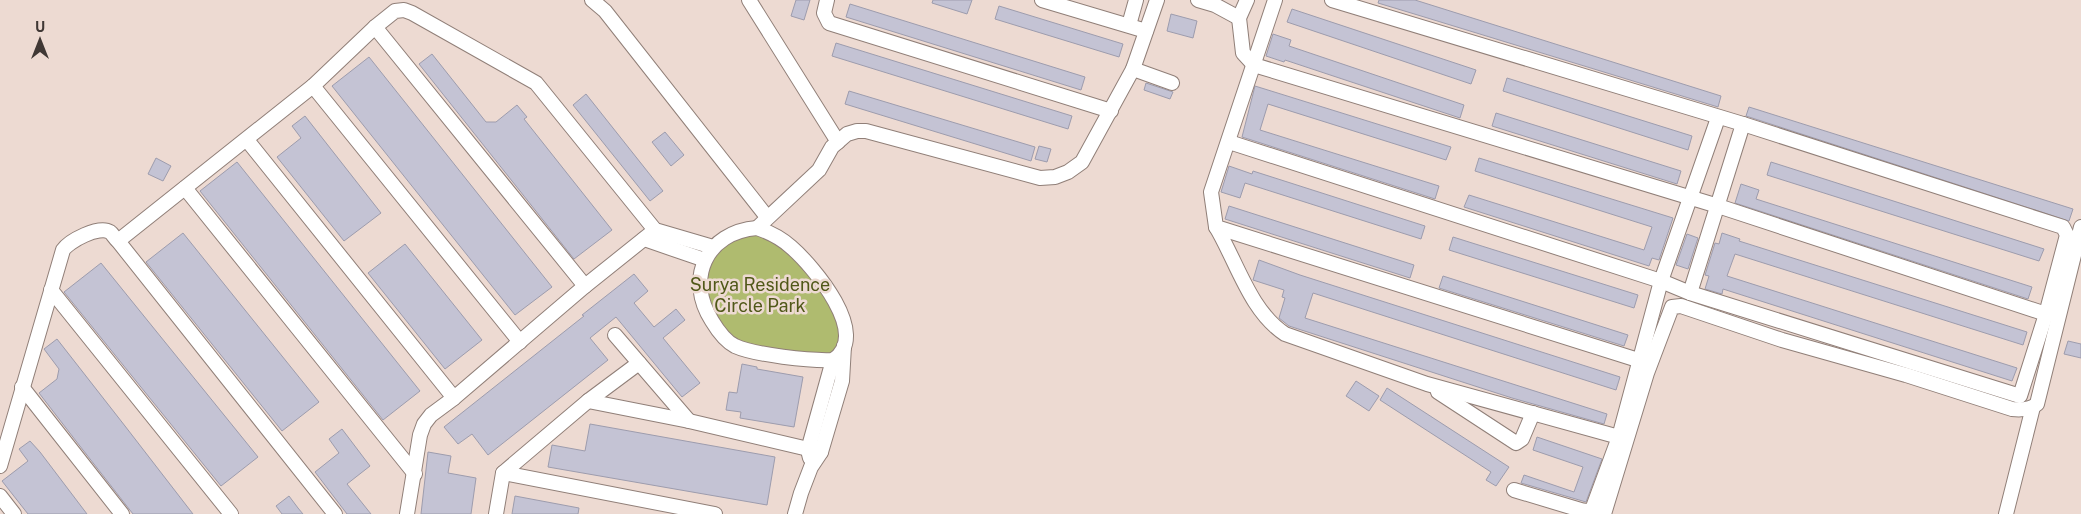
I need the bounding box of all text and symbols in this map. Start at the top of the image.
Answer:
north arrow [15,15,65,65]
text: U [35,19,45,35]
park label: Surya Residence Circle Park [690,274,830,316]

